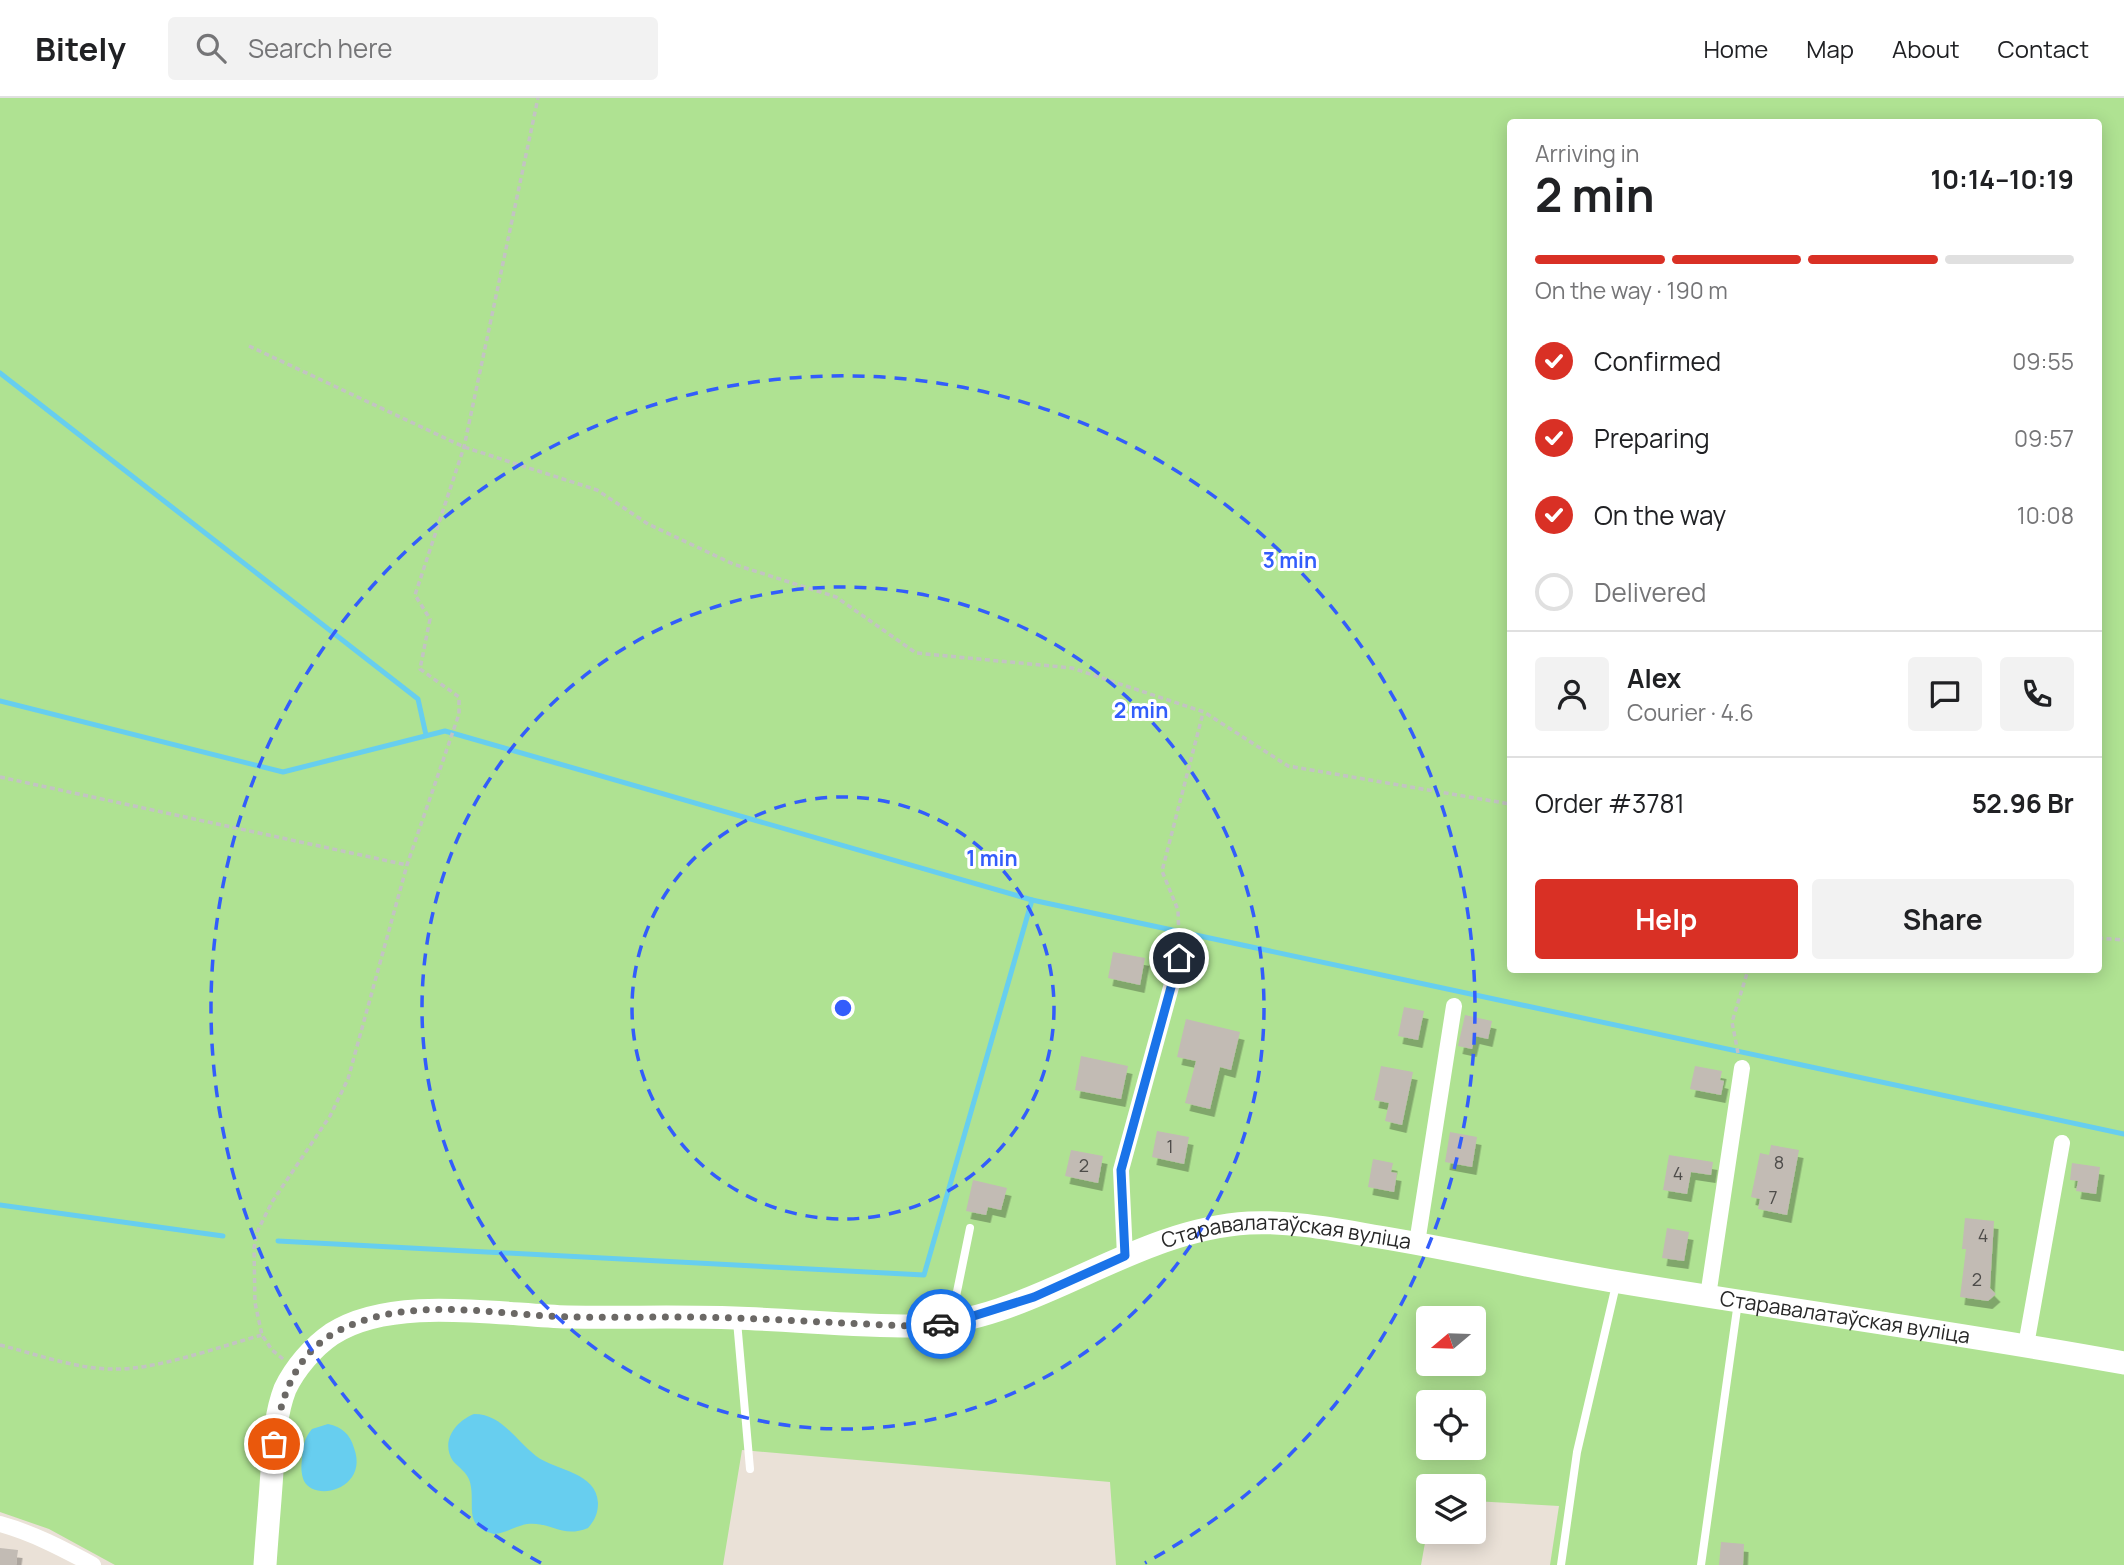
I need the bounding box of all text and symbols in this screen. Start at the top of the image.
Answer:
search box [168,17,658,80]
text: Bitely [35,26,126,71]
icon: search [192,29,230,67]
text: Search here [248,30,393,66]
text: Home [1703,32,1768,65]
text: Map [1806,32,1854,65]
text: About [1892,32,1960,65]
text: Contact [1998,32,2089,65]
text: Arriving in [1535,137,1640,169]
text: 10:14–10:19 [1931,161,2074,197]
text: 2 min [1535,163,1655,226]
text: On the way · 190 m [1535,274,1728,306]
icon: check [1535,342,1573,380]
text: Confirmed [1594,343,1721,379]
text: 09:55 [2012,345,2074,377]
icon: check [1535,419,1573,457]
text: Preparing [1594,420,1710,456]
text: 09:57 [2014,422,2074,454]
icon: check [1535,496,1573,534]
text: On the way [1594,497,1726,533]
text: 10:08 [2017,499,2074,531]
text: 3 min [1263,546,1317,574]
text: Delivered [1594,574,1706,610]
button: person [1535,657,1609,731]
button: chat [1908,657,1982,731]
button: phone [2000,657,2074,731]
text: Alex [1627,660,1681,696]
text: 2 min [1114,696,1168,724]
text: Courier · 4.6 [1627,696,1754,728]
text: Order #3781 [1535,785,1685,821]
text: 52.96 Br [1972,785,2074,821]
text: 1 min [966,844,1018,872]
button: Help [1535,879,1798,959]
button: Share [1812,879,2074,959]
pin [1149,928,1209,988]
icon: home [1160,939,1198,977]
centre of rings [831,996,855,1020]
house number: 1 [1166,1134,1174,1158]
house number: 8 [1774,1150,1784,1174]
house number: 2 [1079,1153,1089,1177]
house number: 4 [1673,1161,1683,1185]
house number: 7 [1768,1185,1778,1209]
street label: Старавалатаўская вуліца [1157,1208,1414,1255]
house number: 4 [1978,1223,1988,1247]
house number: 2 [1972,1267,1982,1291]
street label: Старавалатаўская вуліца [1718,1283,1972,1350]
courier [906,1289,976,1359]
icon: car [922,1305,960,1343]
north arrow [1416,1306,1486,1376]
map controls [1416,1306,1486,1544]
button: locate [1416,1390,1486,1460]
pin [244,1414,304,1474]
icon: bag [255,1425,293,1463]
button: layers [1416,1474,1486,1544]

